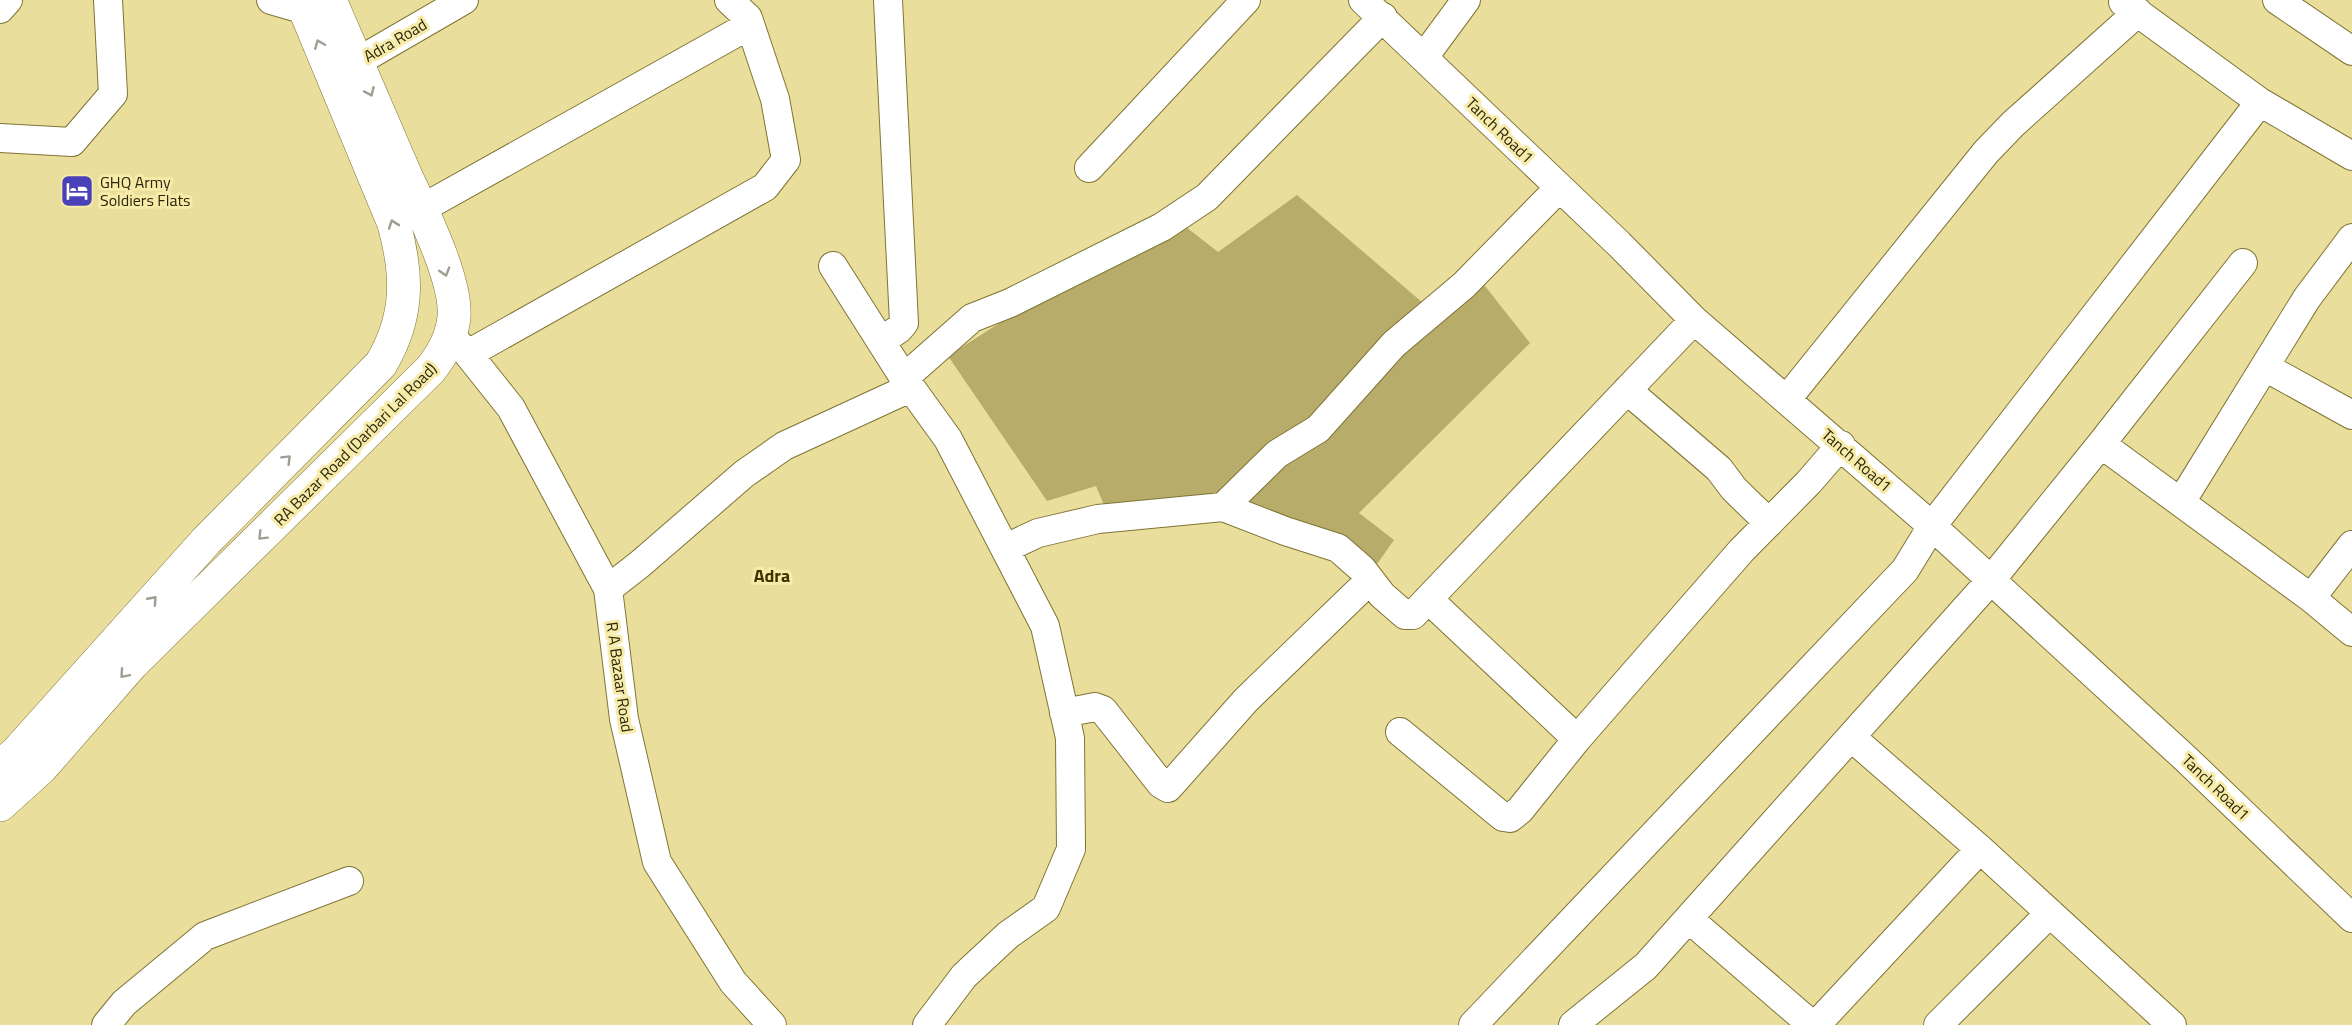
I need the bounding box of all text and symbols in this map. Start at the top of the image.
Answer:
street label: Adra Road [359,12,431,68]
one-way arrow [314,39,326,50]
one-way arrow [363,86,375,97]
street label: Tanch Road1 [1461,91,1539,169]
place label: GHQ Army Soldiers Flats [100,170,191,212]
hotel icon: GHQ Army Soldiers Flats [59,173,95,209]
one-way arrow [388,219,401,230]
one-way arrow [438,266,451,277]
street label: RA Bazar Road (Darbari Lal Road) [268,357,442,531]
street label: Tanch Road1 [1817,423,1897,497]
one-way arrow [280,455,291,466]
one-way arrow [258,529,268,540]
district label: Adra [754,562,790,589]
one-way arrow [146,596,157,606]
street label: R A Bazaar Road [600,620,640,734]
one-way arrow [120,667,131,677]
street label: Tanch Road1 [2177,748,2255,826]

